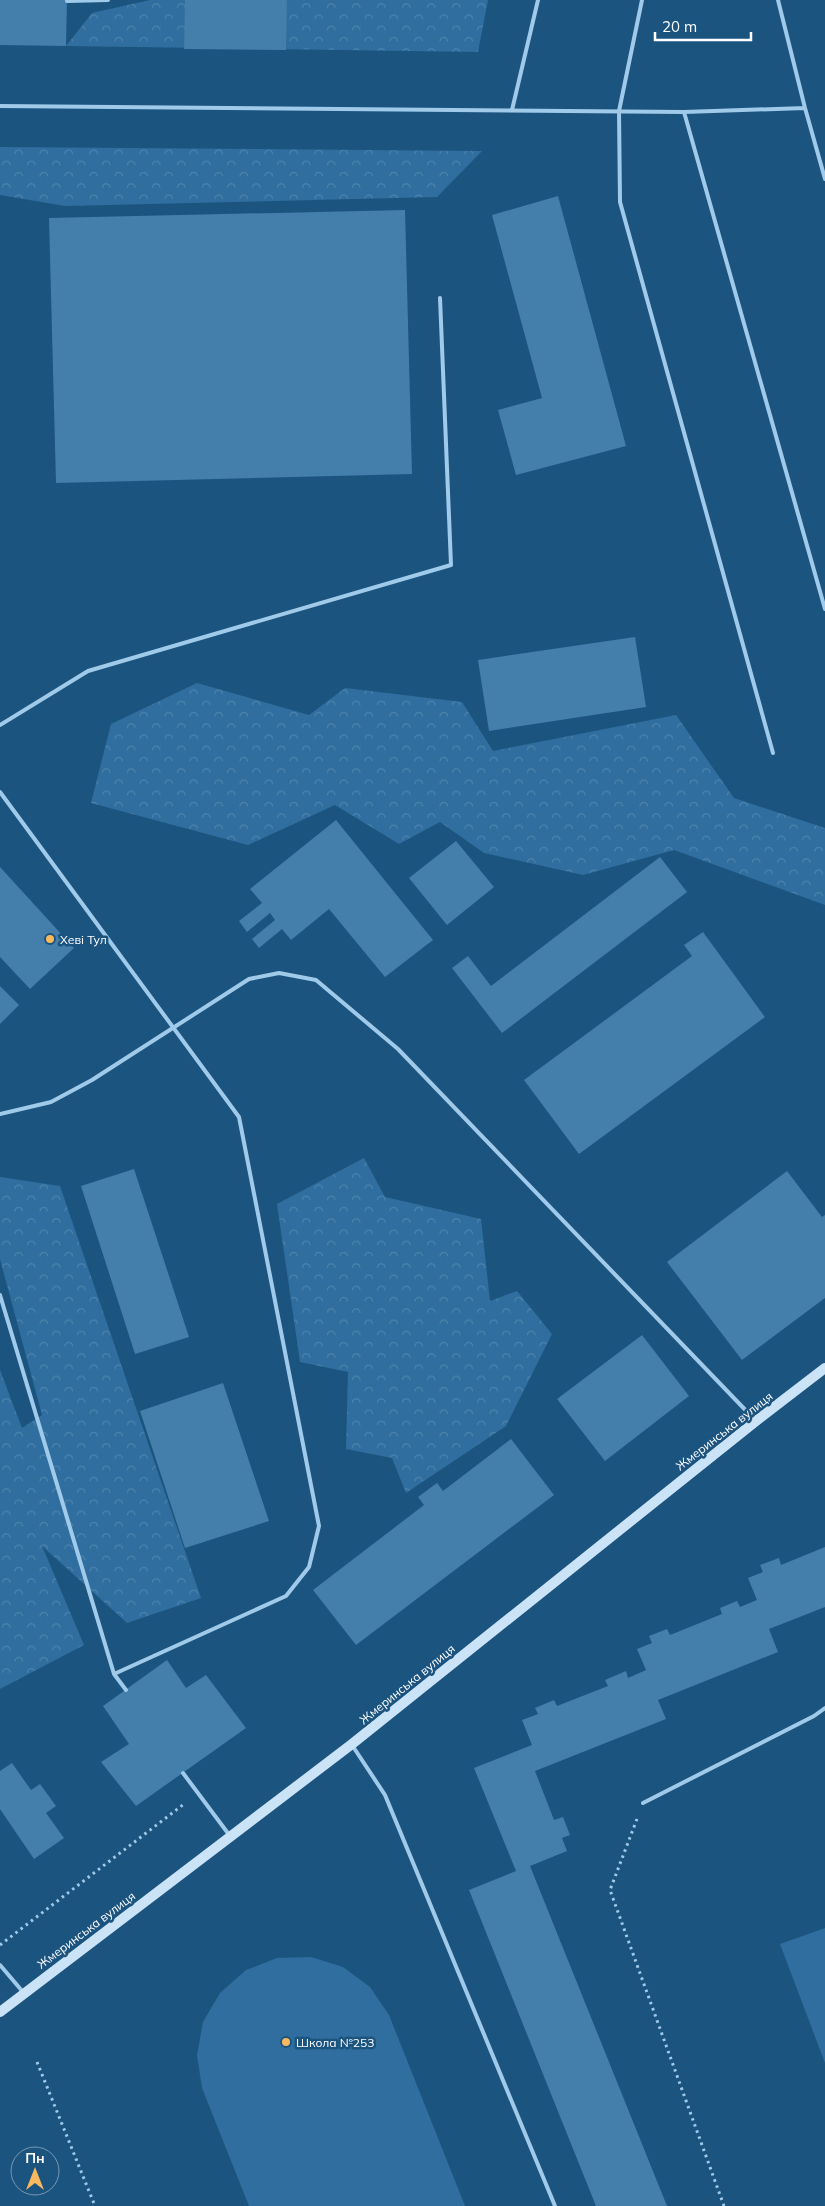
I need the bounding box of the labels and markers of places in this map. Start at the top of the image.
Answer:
place label: Хеві Тул [60,932,107,947]
marker: Хеві Тул [44,933,56,945]
place label: Школа №253 [296,2035,374,2050]
marker: Школа №253 [280,2036,292,2048]

